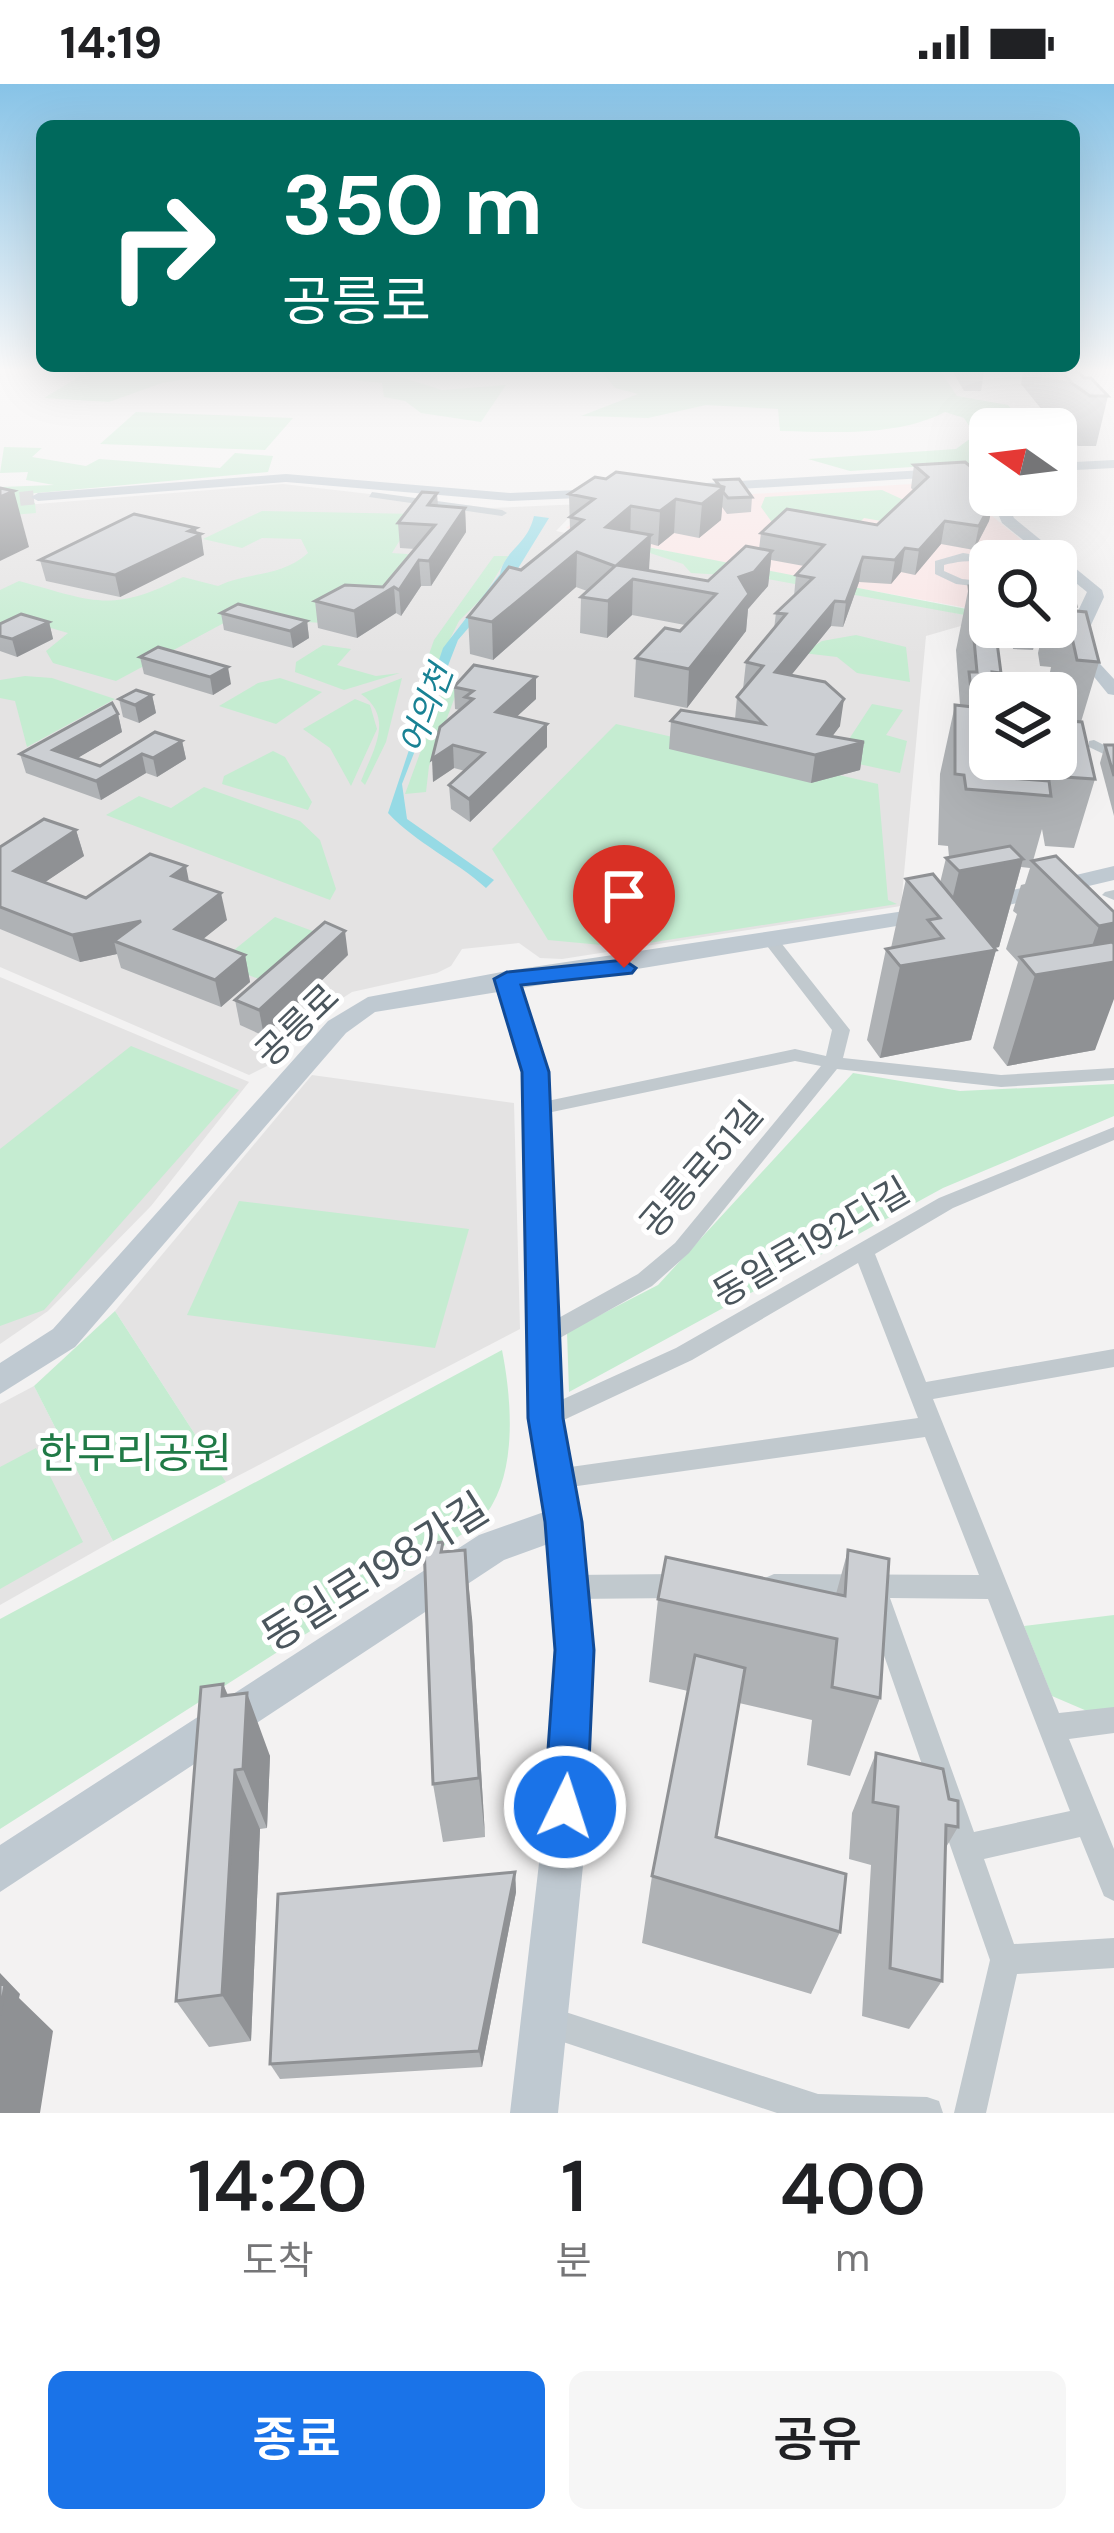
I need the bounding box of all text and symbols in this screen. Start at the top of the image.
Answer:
text: 14:19 [60,13,162,72]
text: 350 m [282,151,543,260]
icon: right [84,168,240,324]
text: 공릉로 [282,266,431,337]
north arrow [969,408,1077,516]
map controls [969,408,1077,780]
button: search [969,540,1077,648]
water label: 어의천 [390,655,464,759]
button: layers [969,672,1077,780]
pin [573,845,675,968]
icon: arrive [591,863,657,929]
street label: 공릉로 [245,974,349,1076]
street label: 공릉로51길 [629,1091,773,1247]
street label: 동일로192다길 [704,1167,918,1317]
park label: 한무리공원 [38,1426,232,1481]
street label: 동일로198가길 [251,1480,499,1664]
position arrow [502,1744,628,1870]
text: 14:20 [188,2140,368,2233]
text: 1 [561,2140,586,2233]
text: 400 [780,2143,926,2236]
text: m [835,2232,870,2283]
text: 도착 [242,2235,314,2286]
text: 분 [556,2235,592,2286]
button: 종료 [48,2371,545,2509]
button: 공유 [569,2371,1066,2509]

